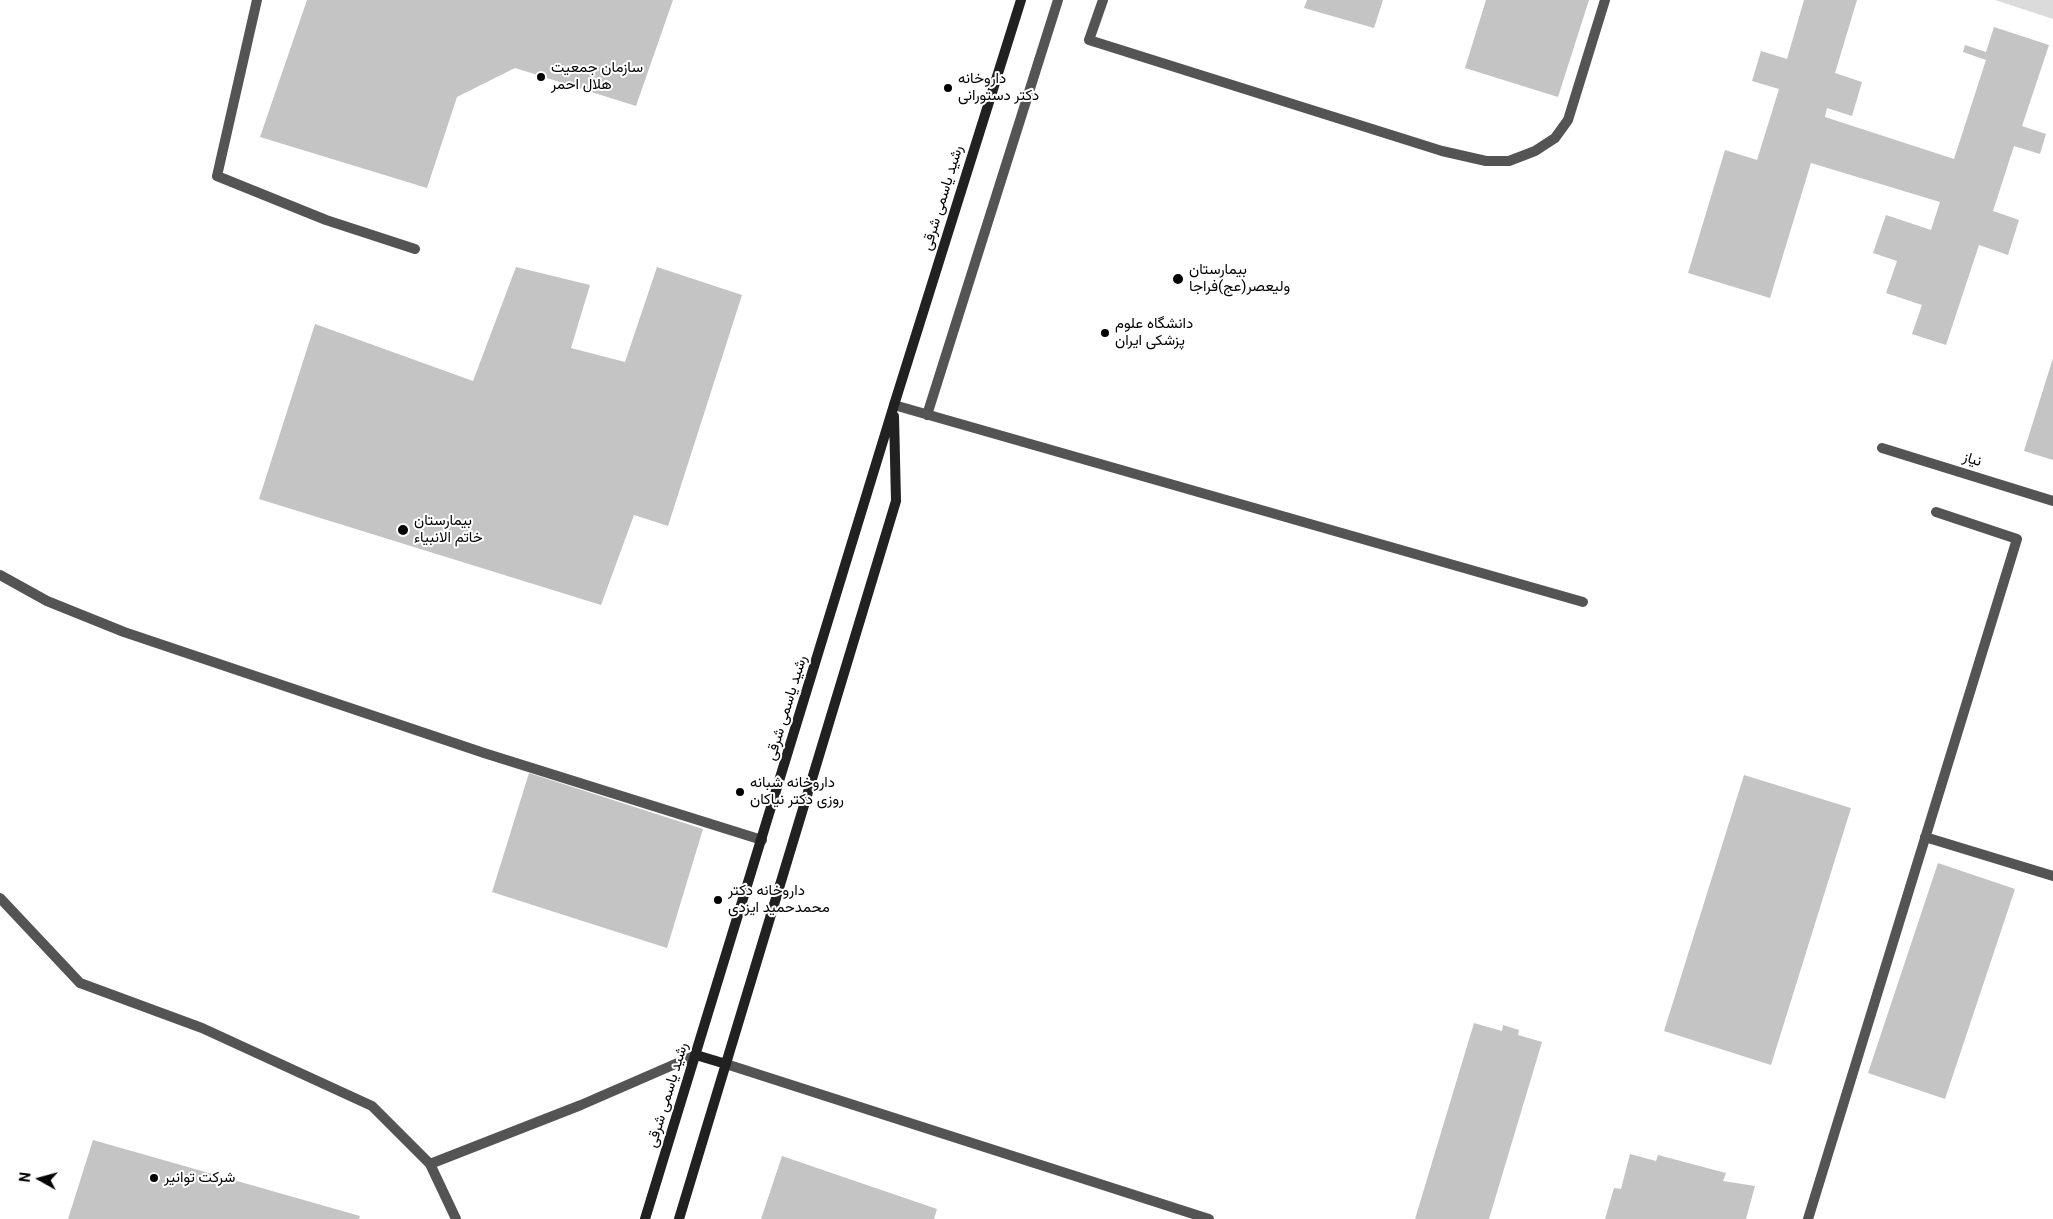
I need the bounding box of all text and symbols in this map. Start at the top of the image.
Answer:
place label: سازمان جمعیت هلال احمر [551,59,643,94]
place label: داروخانه دکتر دستورانی [958,70,1039,105]
marker: سازمان جمعیت هلال احمر [535,71,547,83]
marker: داروخانه دکتر دستورانی [942,82,954,94]
street label: رشید یاسمی شرقی [918,143,968,253]
place label: بیمارستان ولیعصر(عج)فراجا [1189,261,1290,296]
marker: بیمارستان ولیعصر(عج)فراجا [1171,272,1185,286]
place label: دانشگاه علوم پزشکی ایران [1115,315,1193,350]
marker: دانشگاه علوم پزشکی ایران [1099,327,1111,339]
street label: نیاز [1960,449,1984,471]
place label: بیمارستان خاتم الانبیاء [414,512,483,547]
marker: بیمارستان خاتم الانبیاء [396,523,410,537]
street label: رشید یاسمی شرقی [762,653,812,763]
place label: داروخانه شبانه روزی دکتر نیاکان [750,774,844,809]
marker: داروخانه شبانه روزی دکتر نیاکان [734,786,746,798]
place label: داروخانه دکتر محمدحمید ایزدی [728,882,830,917]
marker: داروخانه دکتر محمدحمید ایزدی [712,894,724,906]
street label: رشید یاسمی شرقی [643,1040,693,1150]
north arrow [15,1154,65,1204]
place label: شرکت توانیر [164,1169,235,1187]
text: N [17,1171,34,1183]
marker: شرکت توانیر [148,1172,160,1184]

